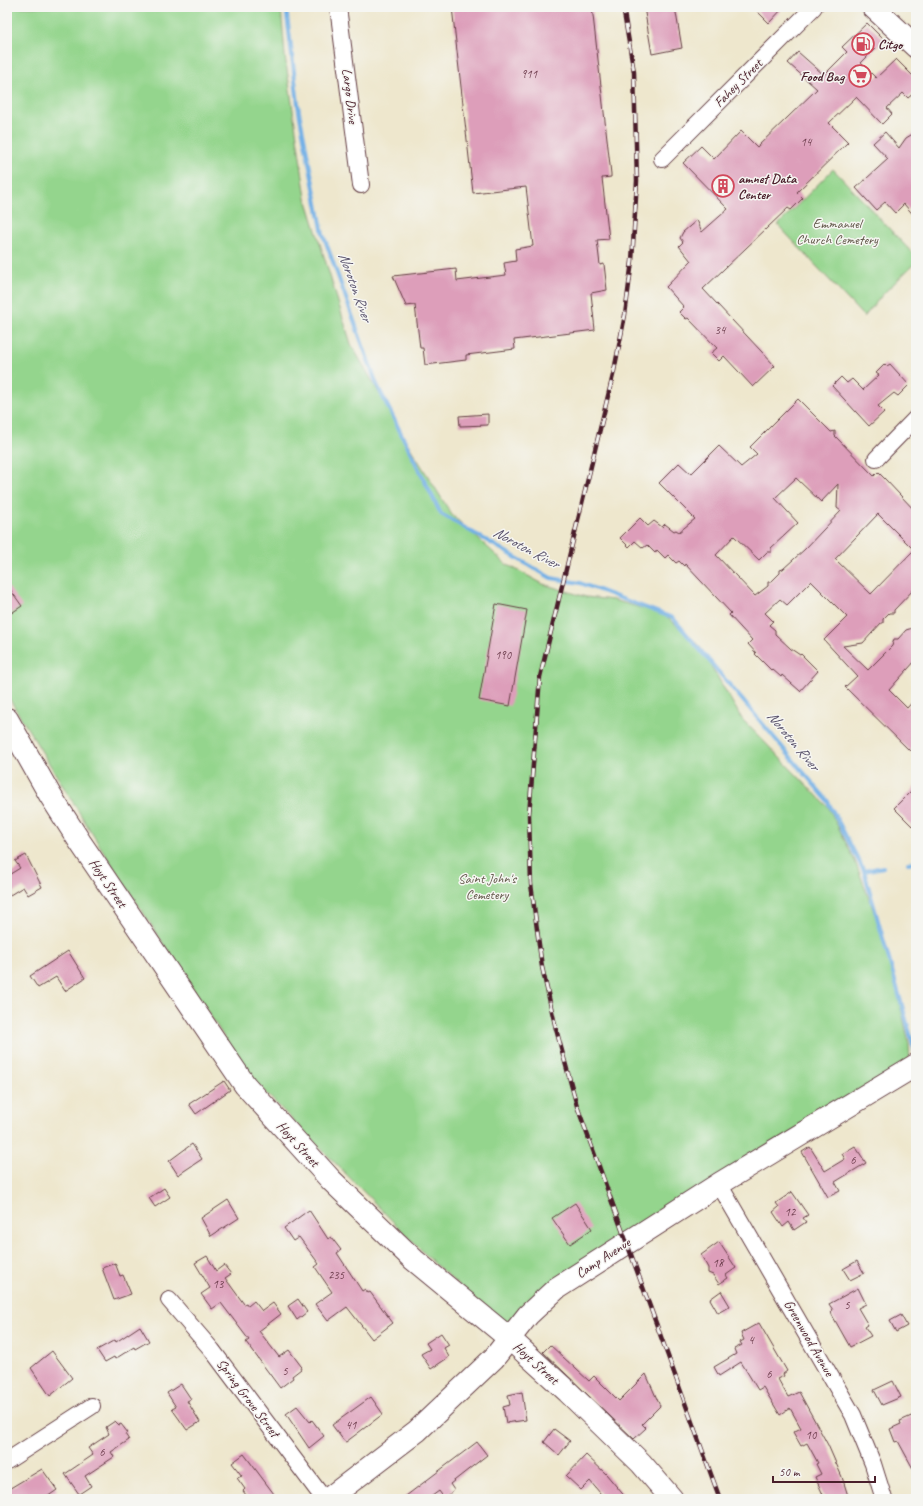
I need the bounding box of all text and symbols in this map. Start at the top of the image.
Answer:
fuel station icon: Citgo [850,31,876,57]
place label: Citgo [878,36,904,53]
street label: Fahey Street [710,54,767,111]
supermarket icon: Food Bag [847,63,873,89]
house number: 911 [521,66,538,82]
street label: Largo Drive [338,67,362,126]
place label: Food Bag [800,68,846,85]
house number: 14 [801,134,813,150]
place label: amnet Data Center [738,170,798,203]
building icon: amnet Data Center [710,173,736,199]
park label: Emmanuel Church Cemetery [796,215,879,248]
water label: Noroton River [334,250,377,326]
house number: 34 [715,322,727,338]
water label: Noroton River [490,523,564,574]
house number: 190 [495,647,513,663]
water label: Noroton River [763,707,825,777]
street label: Hoyt Street [85,855,131,912]
park label: Saint John's Cemetery [458,870,517,903]
street label: Hoyt Street [273,1118,324,1171]
house number: 6 [850,1152,856,1168]
house number: 12 [785,1204,797,1220]
street label: Camp Avenue [573,1233,635,1282]
house number: 18 [713,1255,725,1271]
house number: 235 [328,1267,345,1283]
house number: 13 [213,1276,225,1292]
street label: Greenwood Avenue [780,1297,838,1381]
house number: 5 [844,1297,850,1313]
house number: 4 [748,1332,755,1348]
street label: Hoyt Street [510,1338,563,1389]
street label: Spring Grove Street [213,1355,284,1443]
house number: 5 [282,1363,288,1379]
house number: 6 [766,1366,772,1382]
house number: 41 [346,1417,357,1433]
house number: 10 [806,1427,818,1443]
house number: 6 [99,1444,105,1460]
scale bar [773,1458,875,1484]
text: 50 m [779,1464,801,1480]

